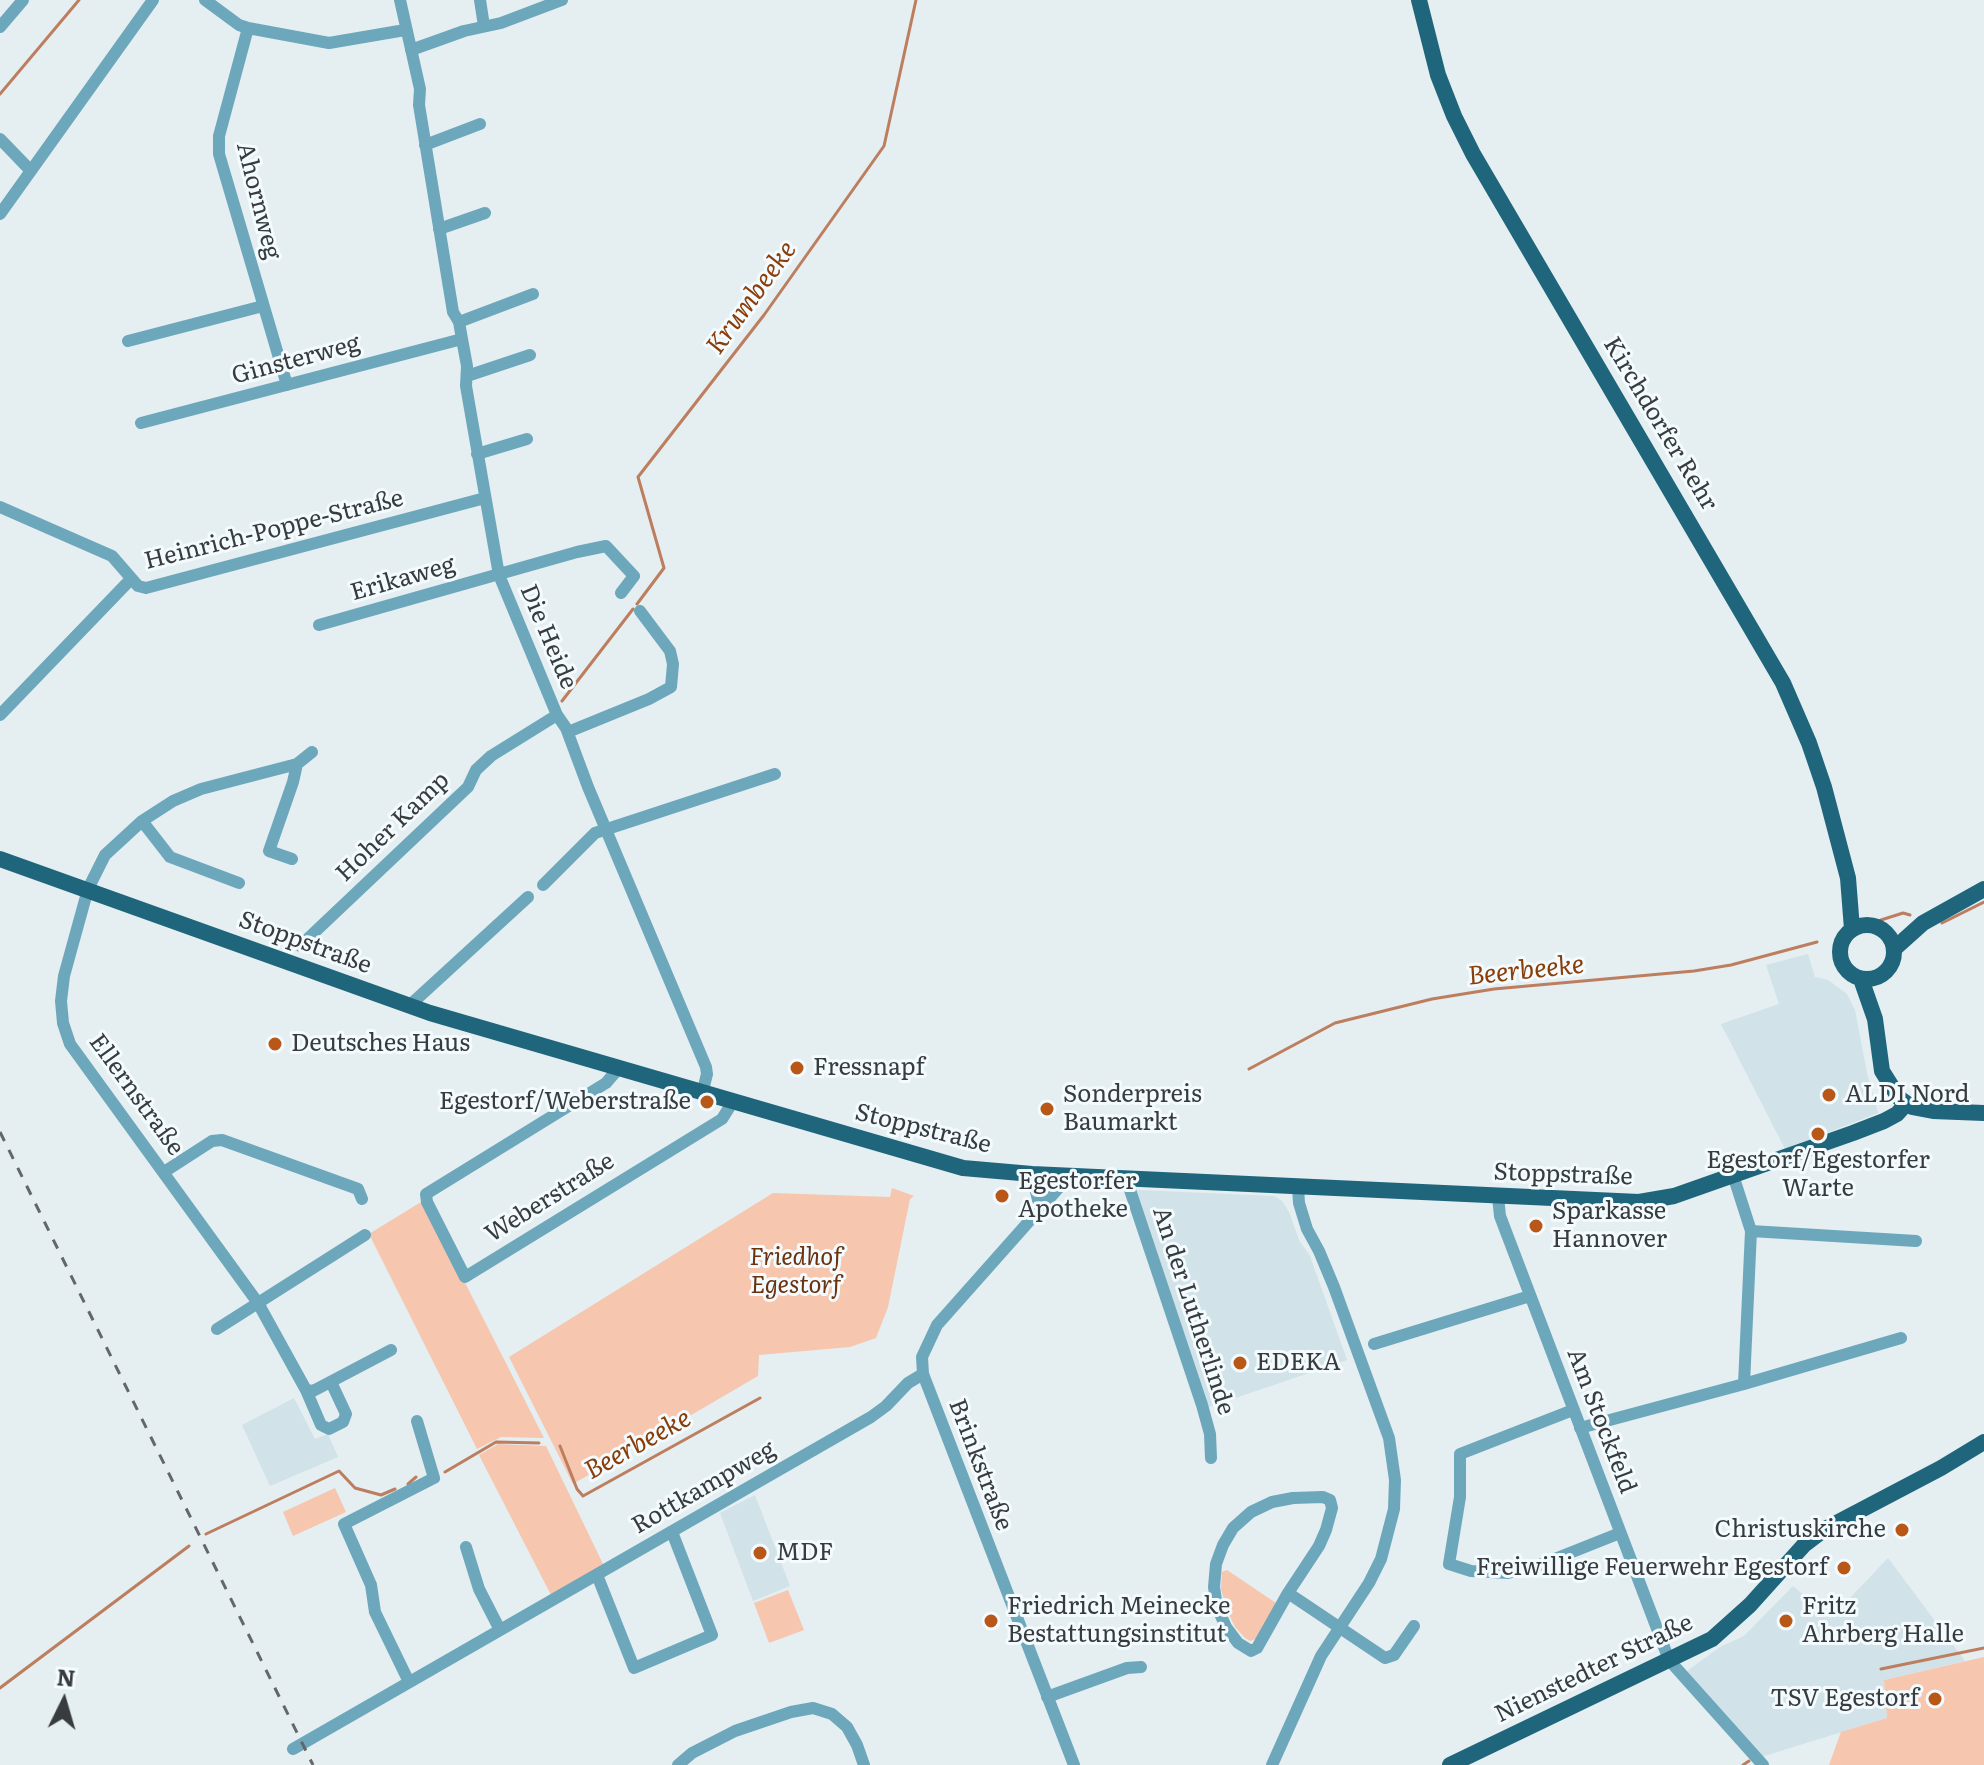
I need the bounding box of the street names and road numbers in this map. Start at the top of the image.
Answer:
street label: Ahornweg [230,139,286,263]
street label: Ginsterweg [229,329,363,391]
street label: Kirchdorfer Rehr [1597,332,1723,516]
street label: Heinrich-Poppe-Straße [142,484,406,576]
street label: Erikaweg [347,550,459,608]
street label: Die Heide [513,580,583,694]
street label: Hoher Kamp [330,766,456,888]
street label: Stoppstraße [235,906,375,980]
street label: Ellernstraße [82,1029,190,1161]
street label: Stoppstraße [852,1098,994,1160]
street label: Weberstraße [480,1147,620,1249]
street label: Stoppstraße [1493,1158,1633,1192]
street label: An der Lutherlinde [1146,1203,1240,1419]
street label: Am Stockfeld [1560,1344,1642,1498]
street label: Brinkstraße [942,1395,1018,1535]
street label: Rottkampweg [627,1435,781,1541]
street label: Nienstedter Straße [1490,1609,1698,1729]

